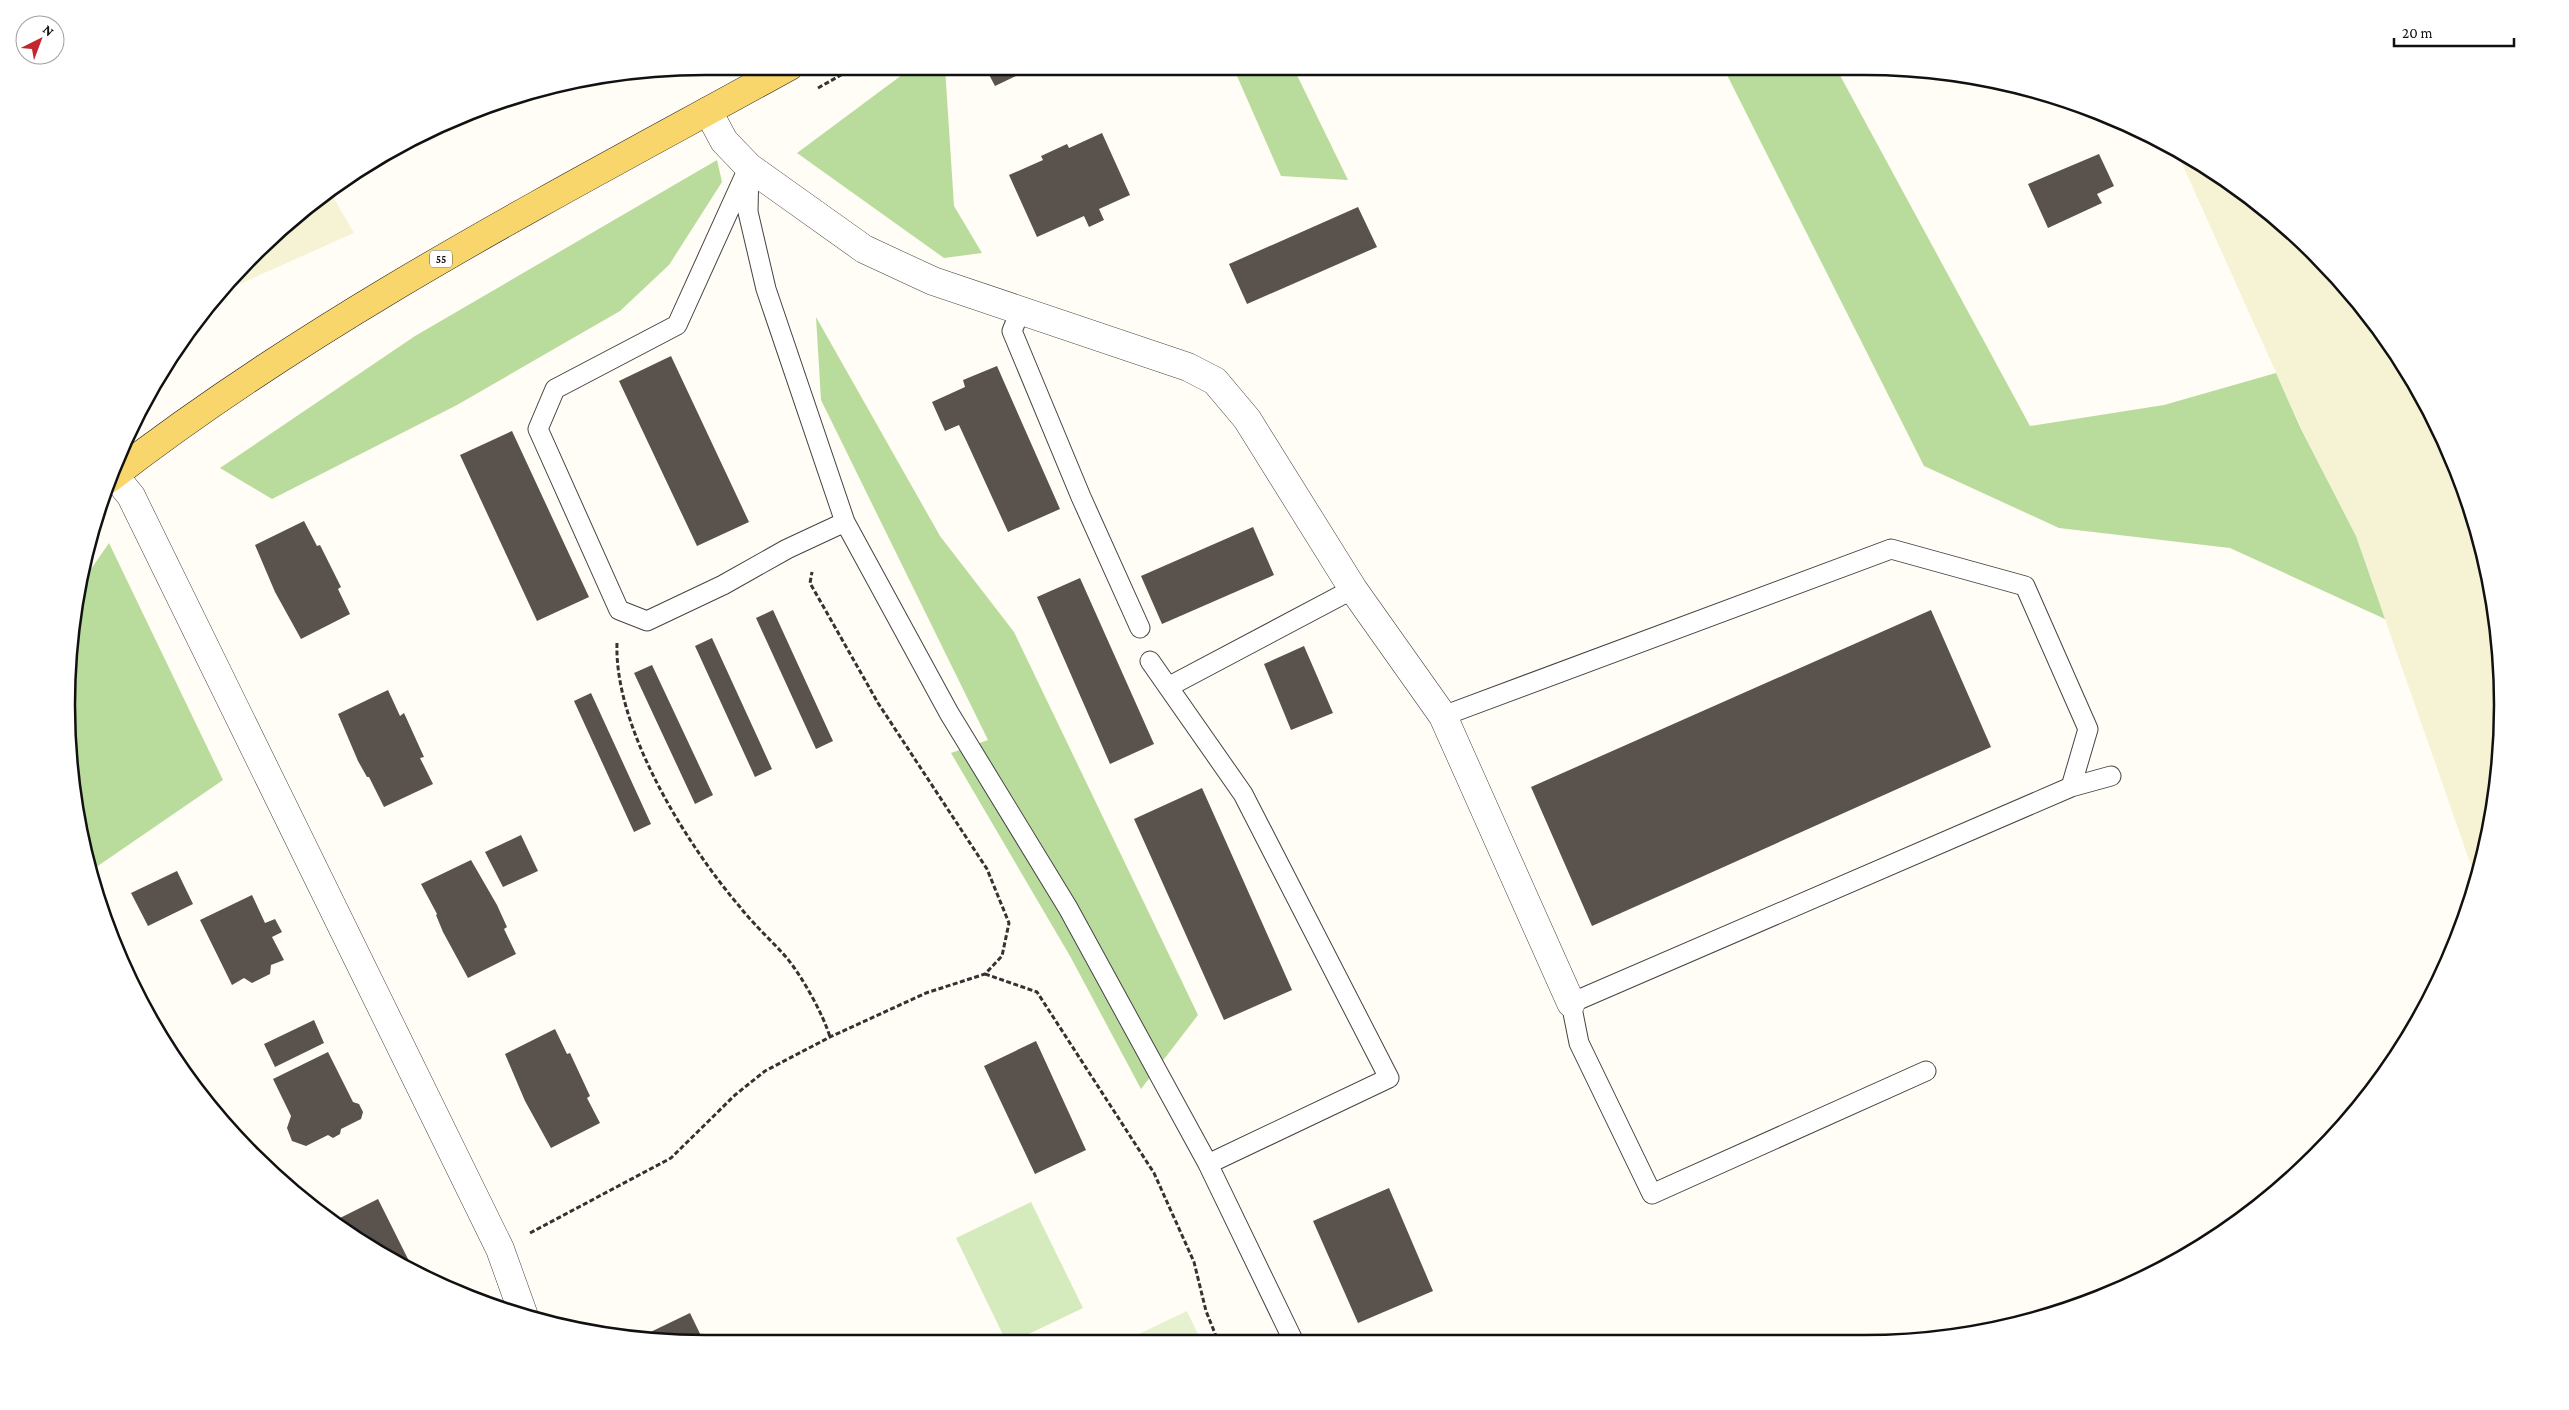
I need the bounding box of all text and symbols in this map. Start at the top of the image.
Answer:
north arrow [15,15,65,65]
scale bar [2394,15,2514,47]
text: N [40,21,58,40]
text: 20 m [2402,25,2433,41]
road number: 55 [430,250,452,268]

